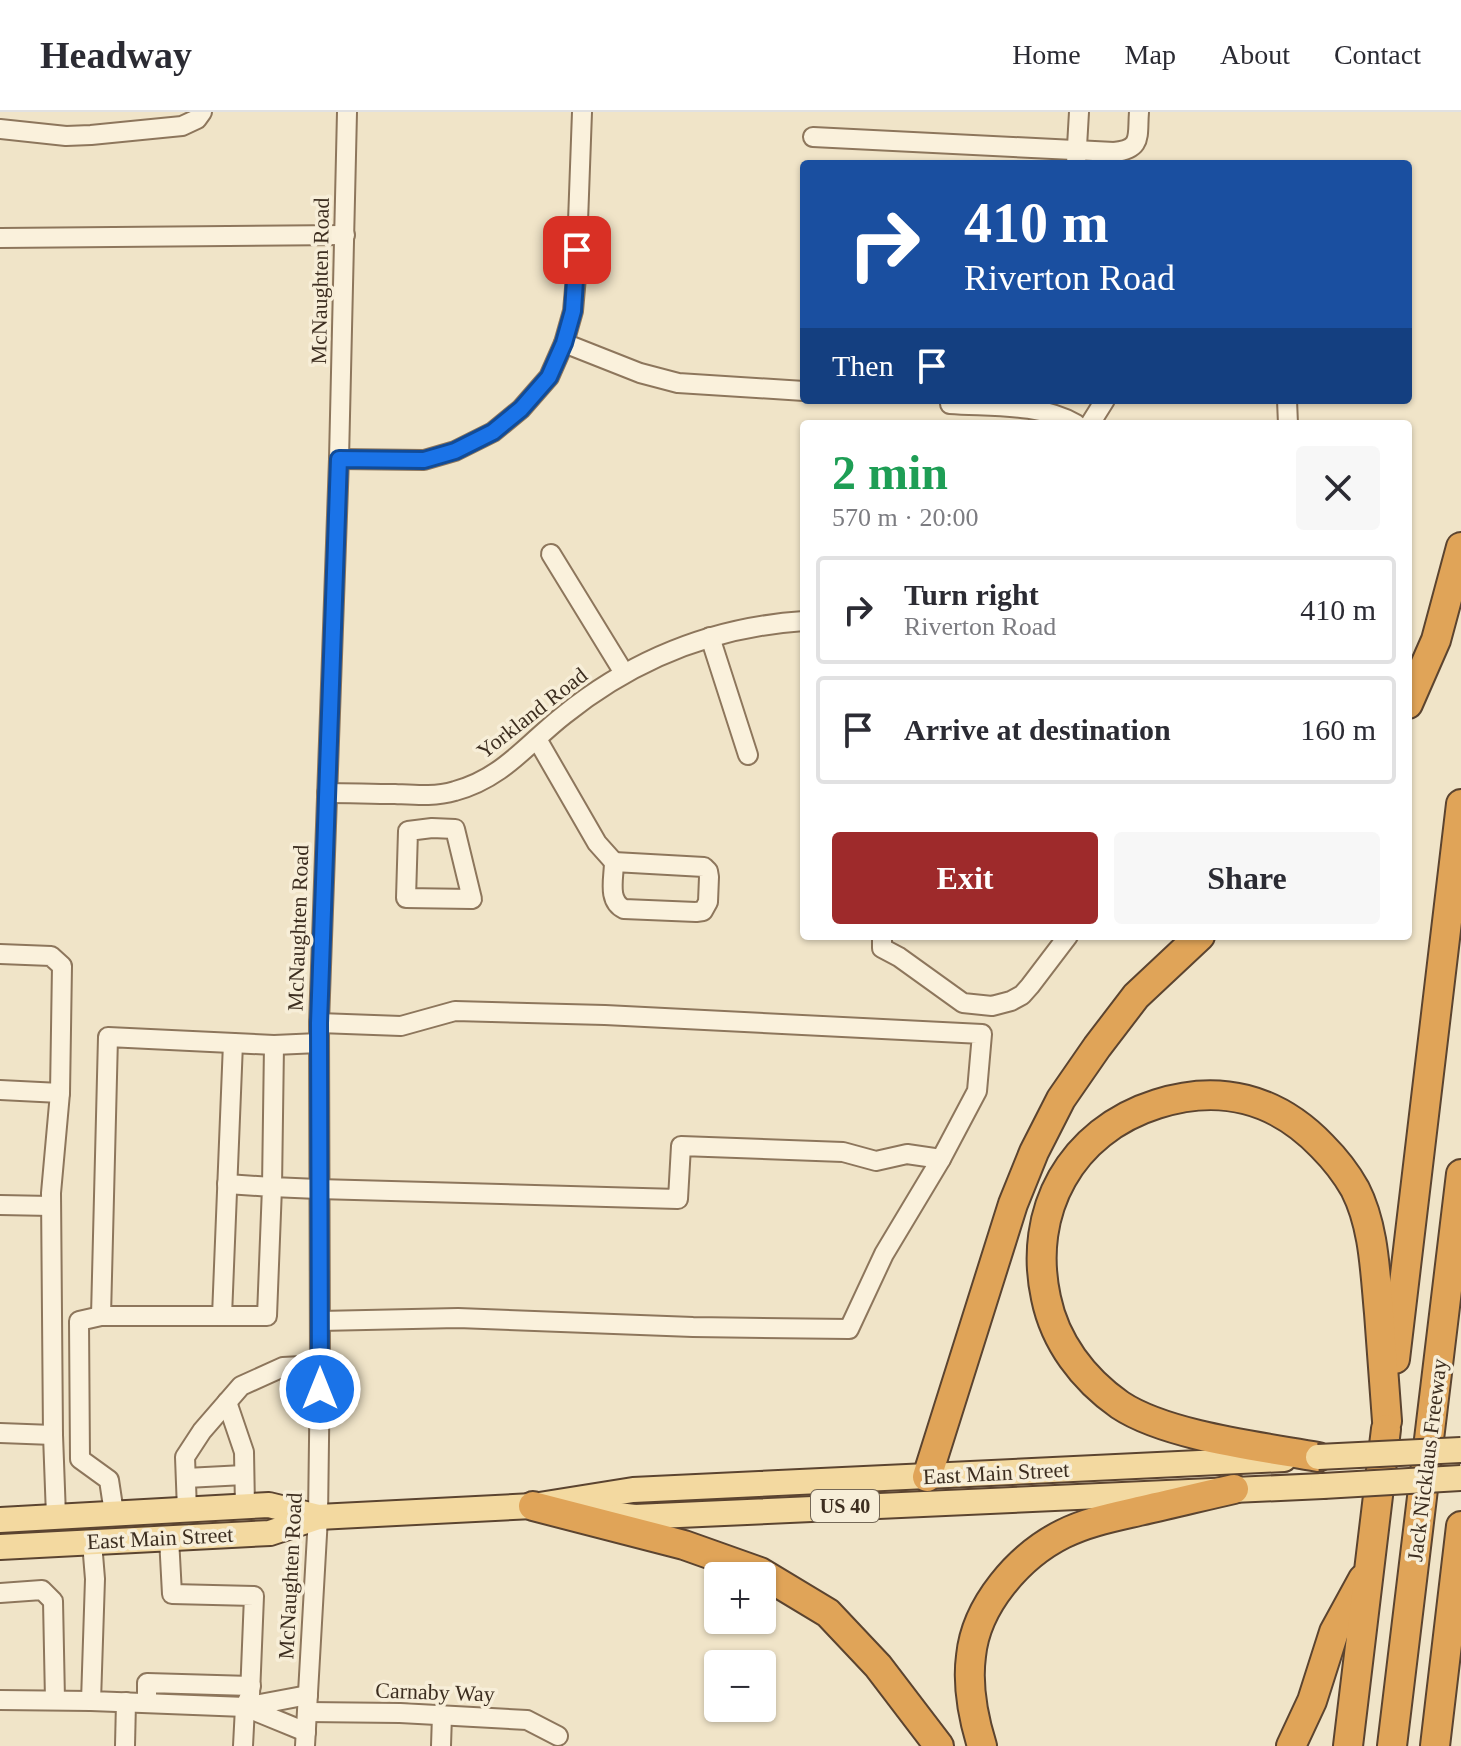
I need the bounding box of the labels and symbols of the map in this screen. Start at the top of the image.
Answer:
street label: McNaughten Road [306,197,334,365]
pin [543,216,611,284]
street label: Yorkland Road [472,662,592,764]
street label: McNaughten Road [283,844,313,1012]
position arrow [278,1347,362,1431]
street label: Jack Nicklaus Freeway [1402,1357,1452,1563]
street label: East Main Street [922,1457,1070,1489]
road number: US 40 [811,1490,879,1522]
street label: McNaughten Road [273,1492,307,1660]
street label: East Main Street [86,1522,234,1554]
street label: Carnaby Way [375,1677,495,1707]

